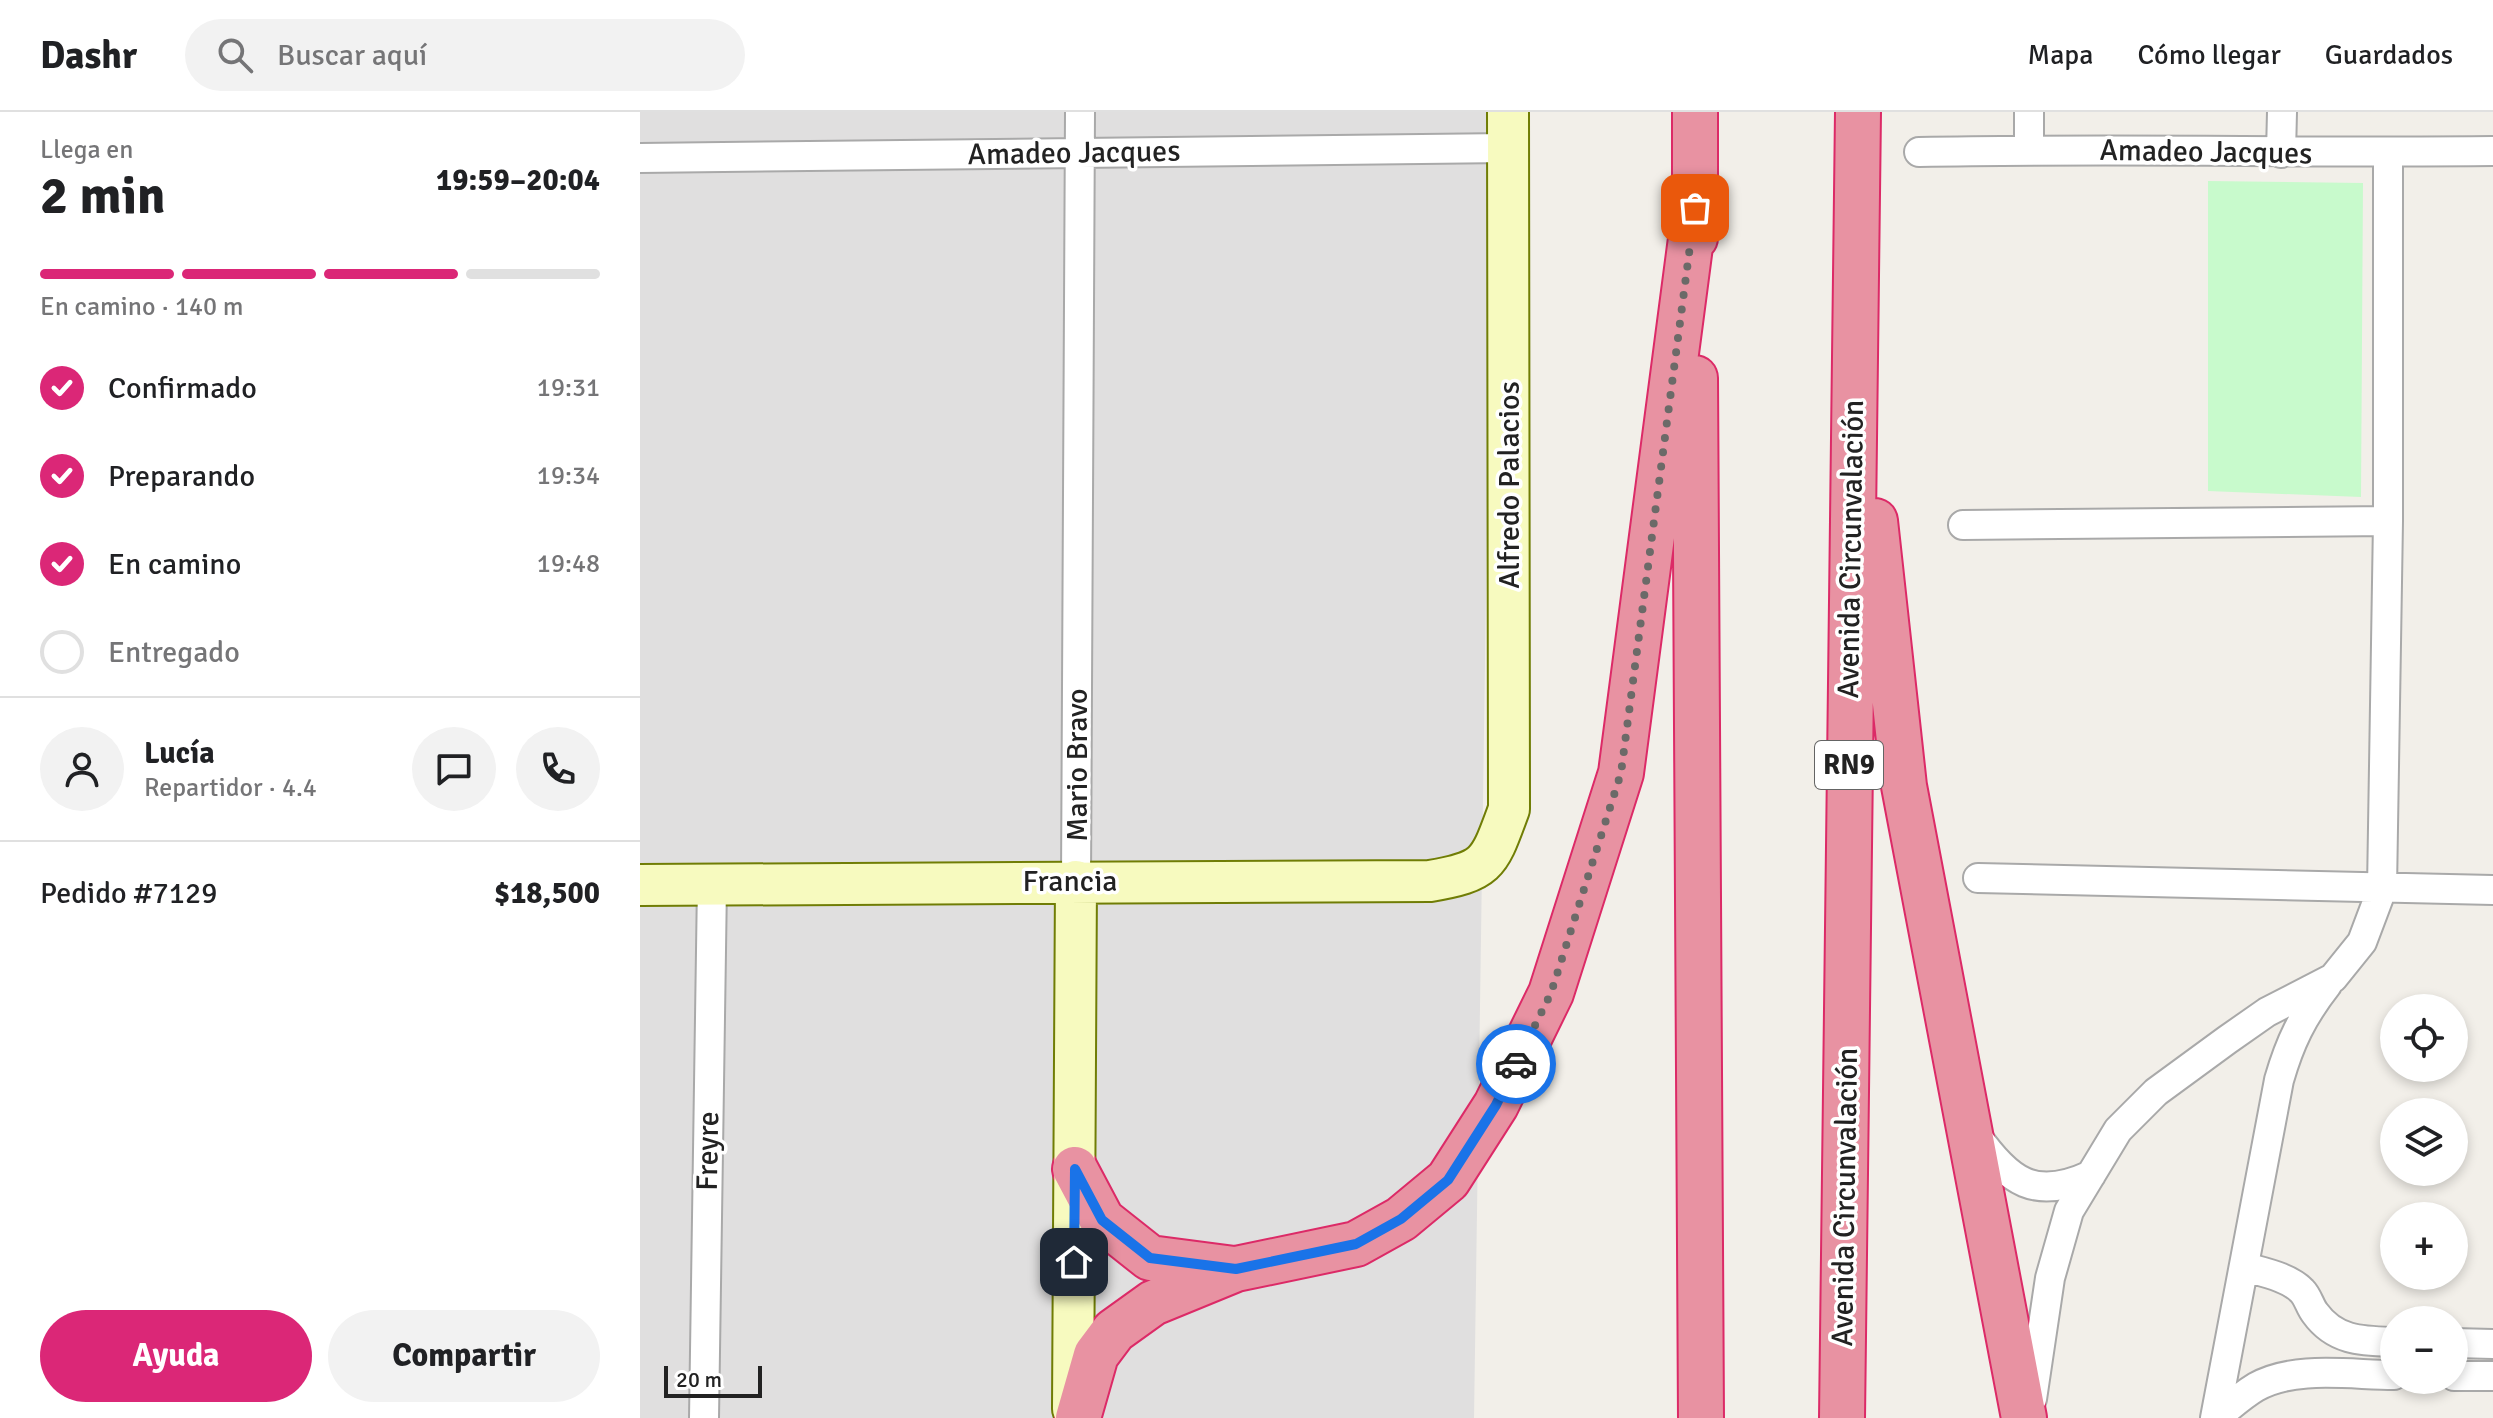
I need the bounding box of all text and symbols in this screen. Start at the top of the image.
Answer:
search box [185,19,745,91]
text: Dashr [40,32,137,79]
icon: search [213,33,257,77]
text: Buscar aquí [277,37,427,74]
text: Mapa [2028,38,2093,72]
text: Cómo llegar [2137,38,2281,72]
text: Guardados [2325,38,2453,72]
street label: Amadeo Jacques [2099,132,2313,172]
street label: Amadeo Jacques [967,133,1181,173]
text: Llega en [40,134,134,166]
text: 19:59–20:04 [436,162,600,199]
text: 2 min [40,164,166,228]
pin [1661,174,1729,242]
icon: bag [1673,186,1717,230]
text: En camino · 140 m [40,291,243,323]
icon: check [40,366,84,410]
text: Confirmado [108,370,257,407]
text: 19:31 [537,372,600,404]
street label: Alfredo Palacios [1491,381,1528,589]
street label: Avenida Circunvalación [1830,399,1872,699]
icon: check [40,454,84,498]
text: Preparando [108,458,255,495]
text: 19:34 [537,460,600,492]
icon: check [40,542,84,586]
text: En camino [108,546,241,583]
text: 19:48 [537,548,600,580]
text: Entregado [108,634,240,671]
street label: Mario Bravo [1059,688,1096,842]
button: person [40,727,124,811]
button: chat [412,727,496,811]
button: phone [516,727,600,811]
text: Lucía [144,735,215,772]
road number: RN9 [1815,741,1883,789]
text: Repartidor · 4.4 [144,772,317,804]
street label: Francia [1022,863,1118,900]
text: Pedido #7129 [40,875,217,912]
text: $18,500 [494,875,600,912]
map controls [2380,994,2468,1394]
button: locate [2380,994,2468,1082]
courier [1476,1024,1556,1104]
icon: car [1494,1042,1538,1086]
street label: Avenida Circunvalación [1824,1047,1866,1347]
button: layers [2380,1098,2468,1186]
street label: Freyre [689,1111,727,1191]
button: + [2380,1202,2468,1290]
pin [1040,1228,1108,1296]
icon: home [1052,1240,1096,1284]
button: − [2380,1306,2468,1394]
button: Ayuda [40,1310,312,1402]
button: Compartir [328,1310,600,1402]
scale bar [664,1362,762,1398]
text: 20 m [676,1366,722,1393]

